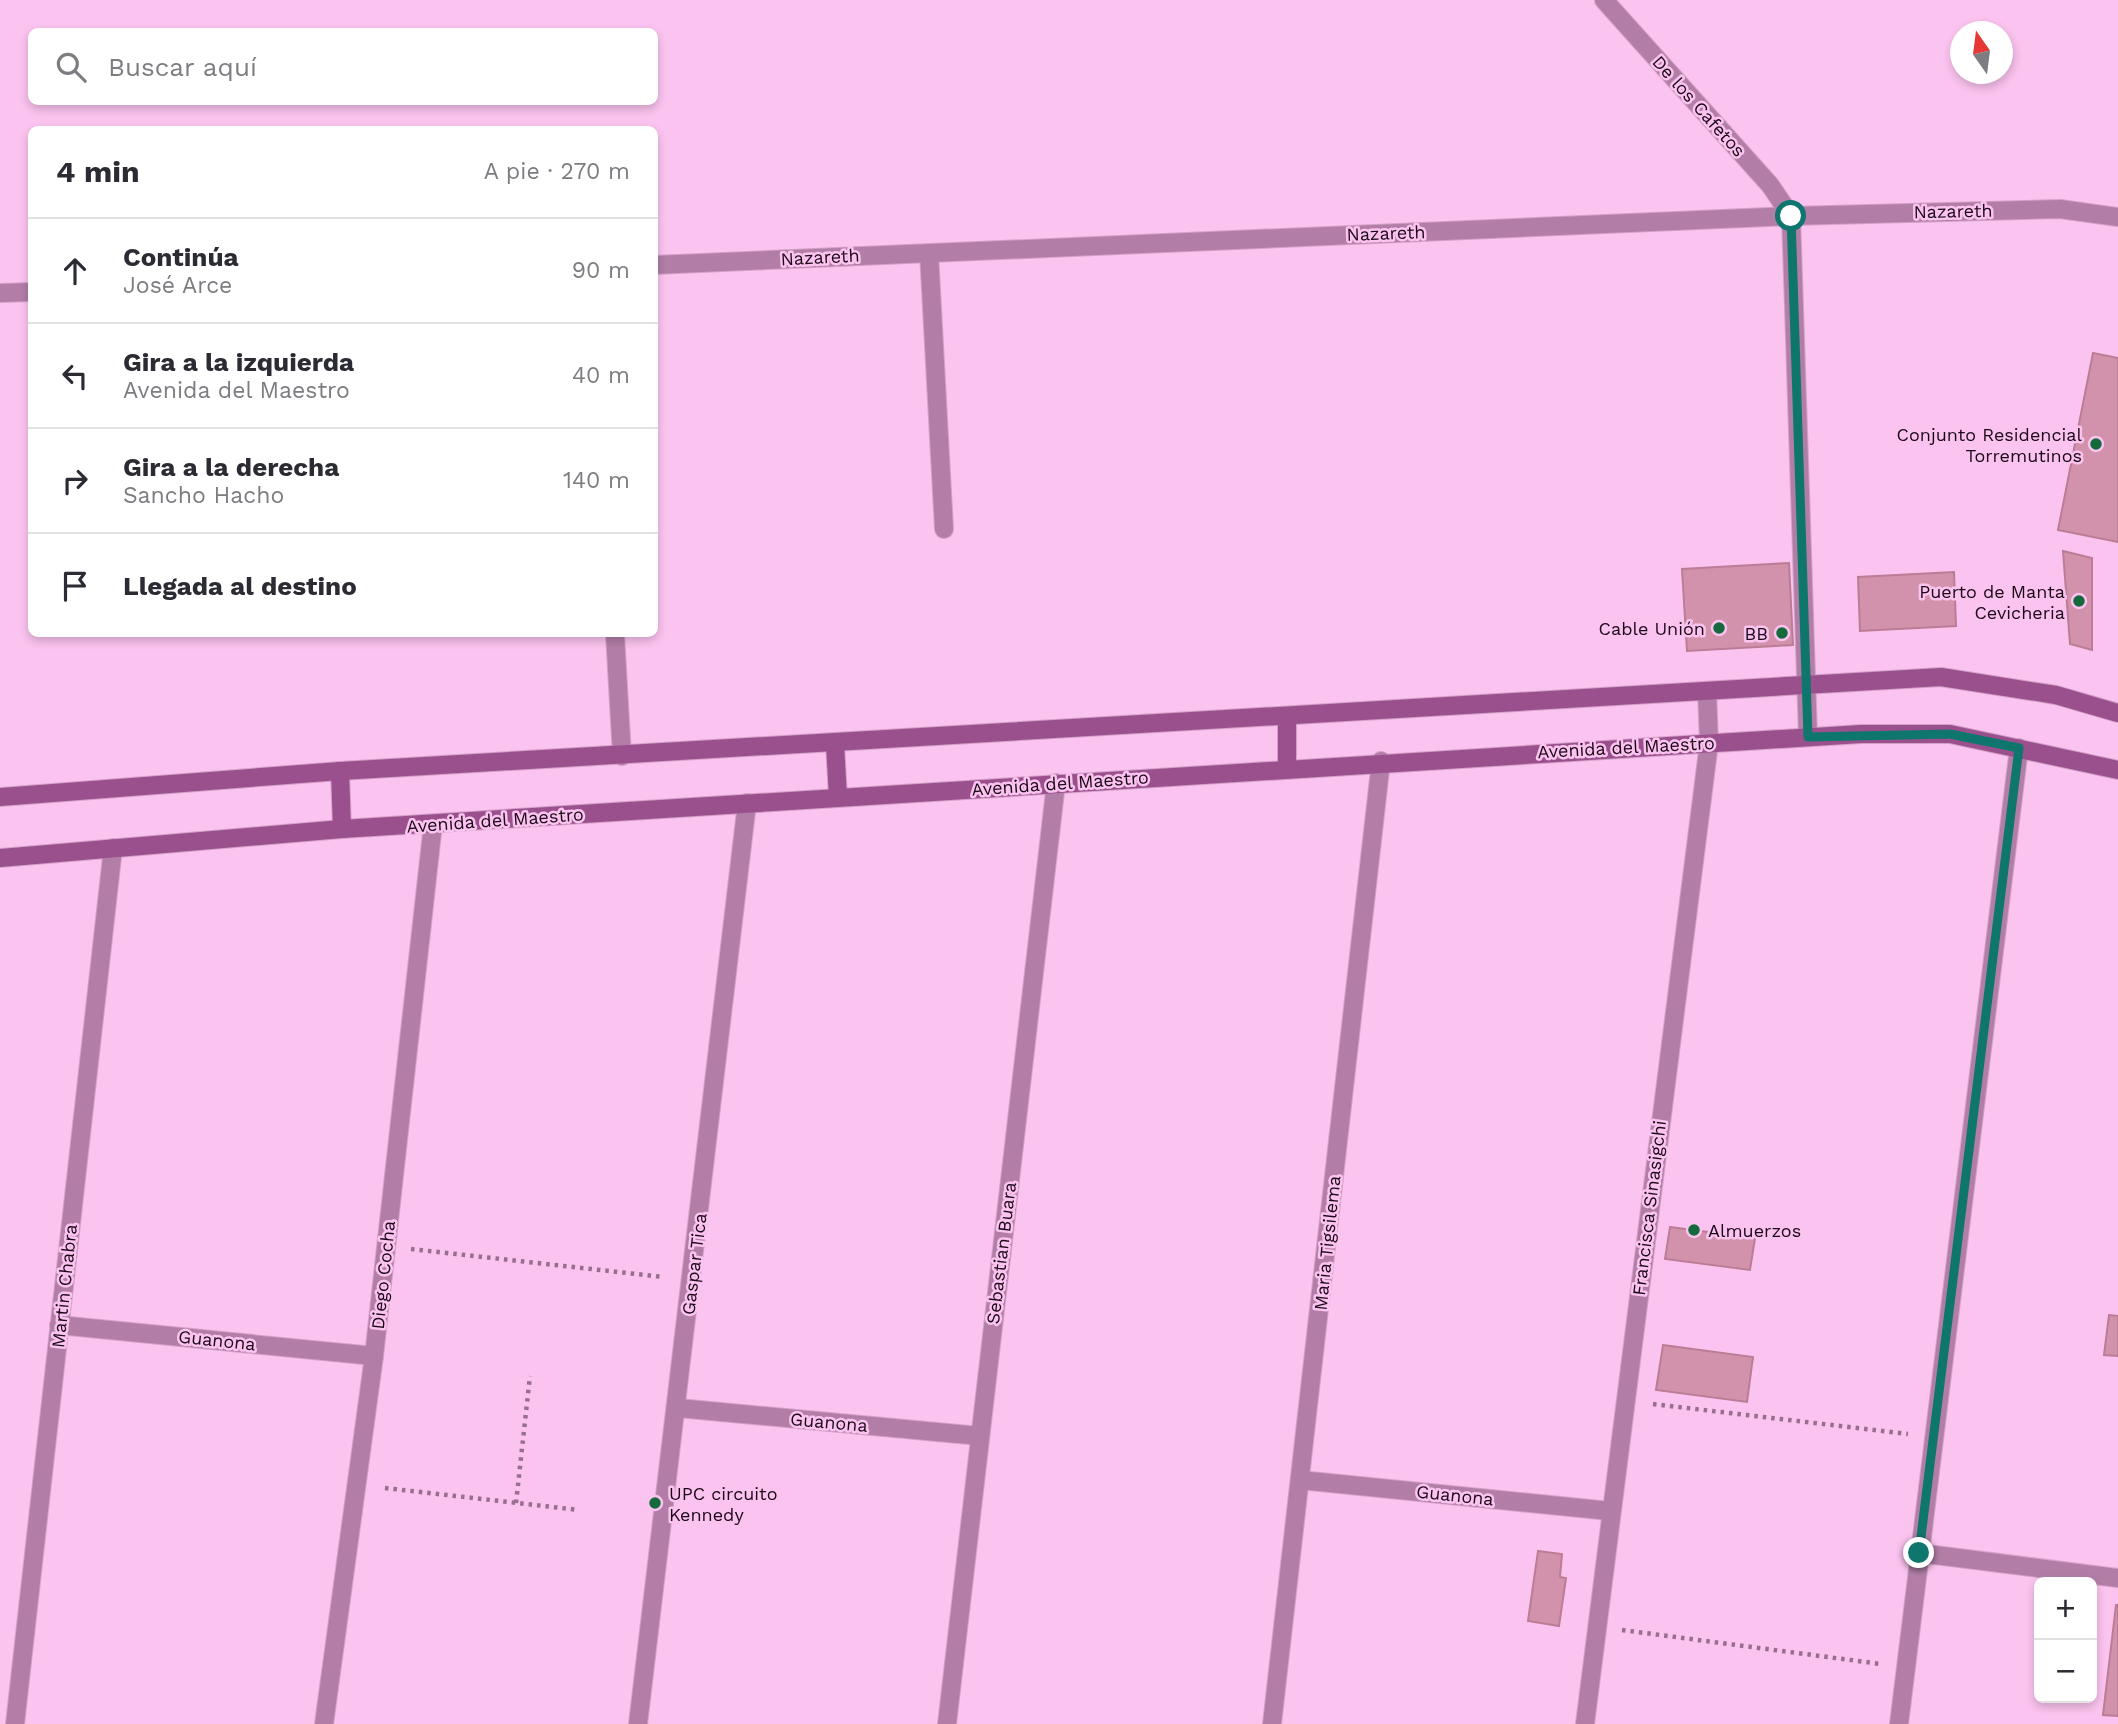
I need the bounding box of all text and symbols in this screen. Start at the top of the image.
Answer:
north arrow [1950,21,2013,84]
search box [28,28,658,105]
icon: search [52,48,90,86]
street label: De los Cafetos [1648,51,1750,161]
text: Buscar aquí [108,52,257,82]
text: 4 min [56,154,140,189]
text: A pie · 270 m [484,158,630,185]
route start [1775,200,1806,231]
street label: Nazareth [1913,200,1993,222]
street label: Nazareth [1346,221,1426,245]
text: Continúa [123,242,239,272]
street label: Nazareth [780,244,860,270]
icon: ahead [56,252,94,290]
text: 90 m [572,257,630,284]
text: José Arce [123,272,232,299]
text: Gira a la izquierda [123,347,354,377]
icon: left [56,357,94,395]
text: 40 m [572,362,630,389]
text: Avenida del Maestro [123,377,350,404]
place label: Conjunto Residencial Torremutinos [1897,424,2082,466]
marker: Conjunto Residencial Torremutinos [2088,436,2104,452]
text: Gira a la derecha [123,452,339,482]
icon: right [56,462,94,500]
text: 140 m [563,467,630,494]
text: Sancho Hacho [123,482,284,509]
icon: arrive [56,567,94,605]
text: Llegada al destino [123,571,357,601]
place label: Puerto de Manta Cevicheria [1919,581,2065,623]
marker: Puerto de Manta Cevicheria [2071,593,2087,609]
place label: Cable Unión [1599,618,1705,639]
marker: Cable Unión [1711,620,1727,636]
place label: BB [1744,623,1768,644]
marker: BB [1774,625,1790,641]
street label: Avenida del Maestro [1537,732,1715,762]
street label: Avenida del Maestro [971,766,1149,800]
street label: Avenida del Maestro [406,803,584,837]
street label: Francisca Sinasigchi [1628,1119,1670,1297]
street label: Maria Tigsilema [1309,1175,1345,1311]
street label: Sebastian Buara [982,1181,1020,1325]
street label: Gaspar Tica [677,1212,711,1316]
street label: Diego Cocha [367,1220,399,1330]
place label: Almuerzos [1708,1220,1801,1241]
marker: Almuerzos [1686,1222,1702,1238]
street label: Martin Chabra [47,1223,81,1349]
street label: Guanona [177,1326,257,1354]
street label: Guanona [789,1408,869,1436]
street label: Guanona [1415,1481,1495,1509]
place label: UPC circuito Kennedy [669,1483,777,1525]
marker: UPC circuito Kennedy [647,1495,663,1511]
route end [1903,1537,1934,1568]
map controls [2034,1577,2097,1703]
button: + [2034,1577,2097,1640]
button: − [2034,1640,2097,1703]

